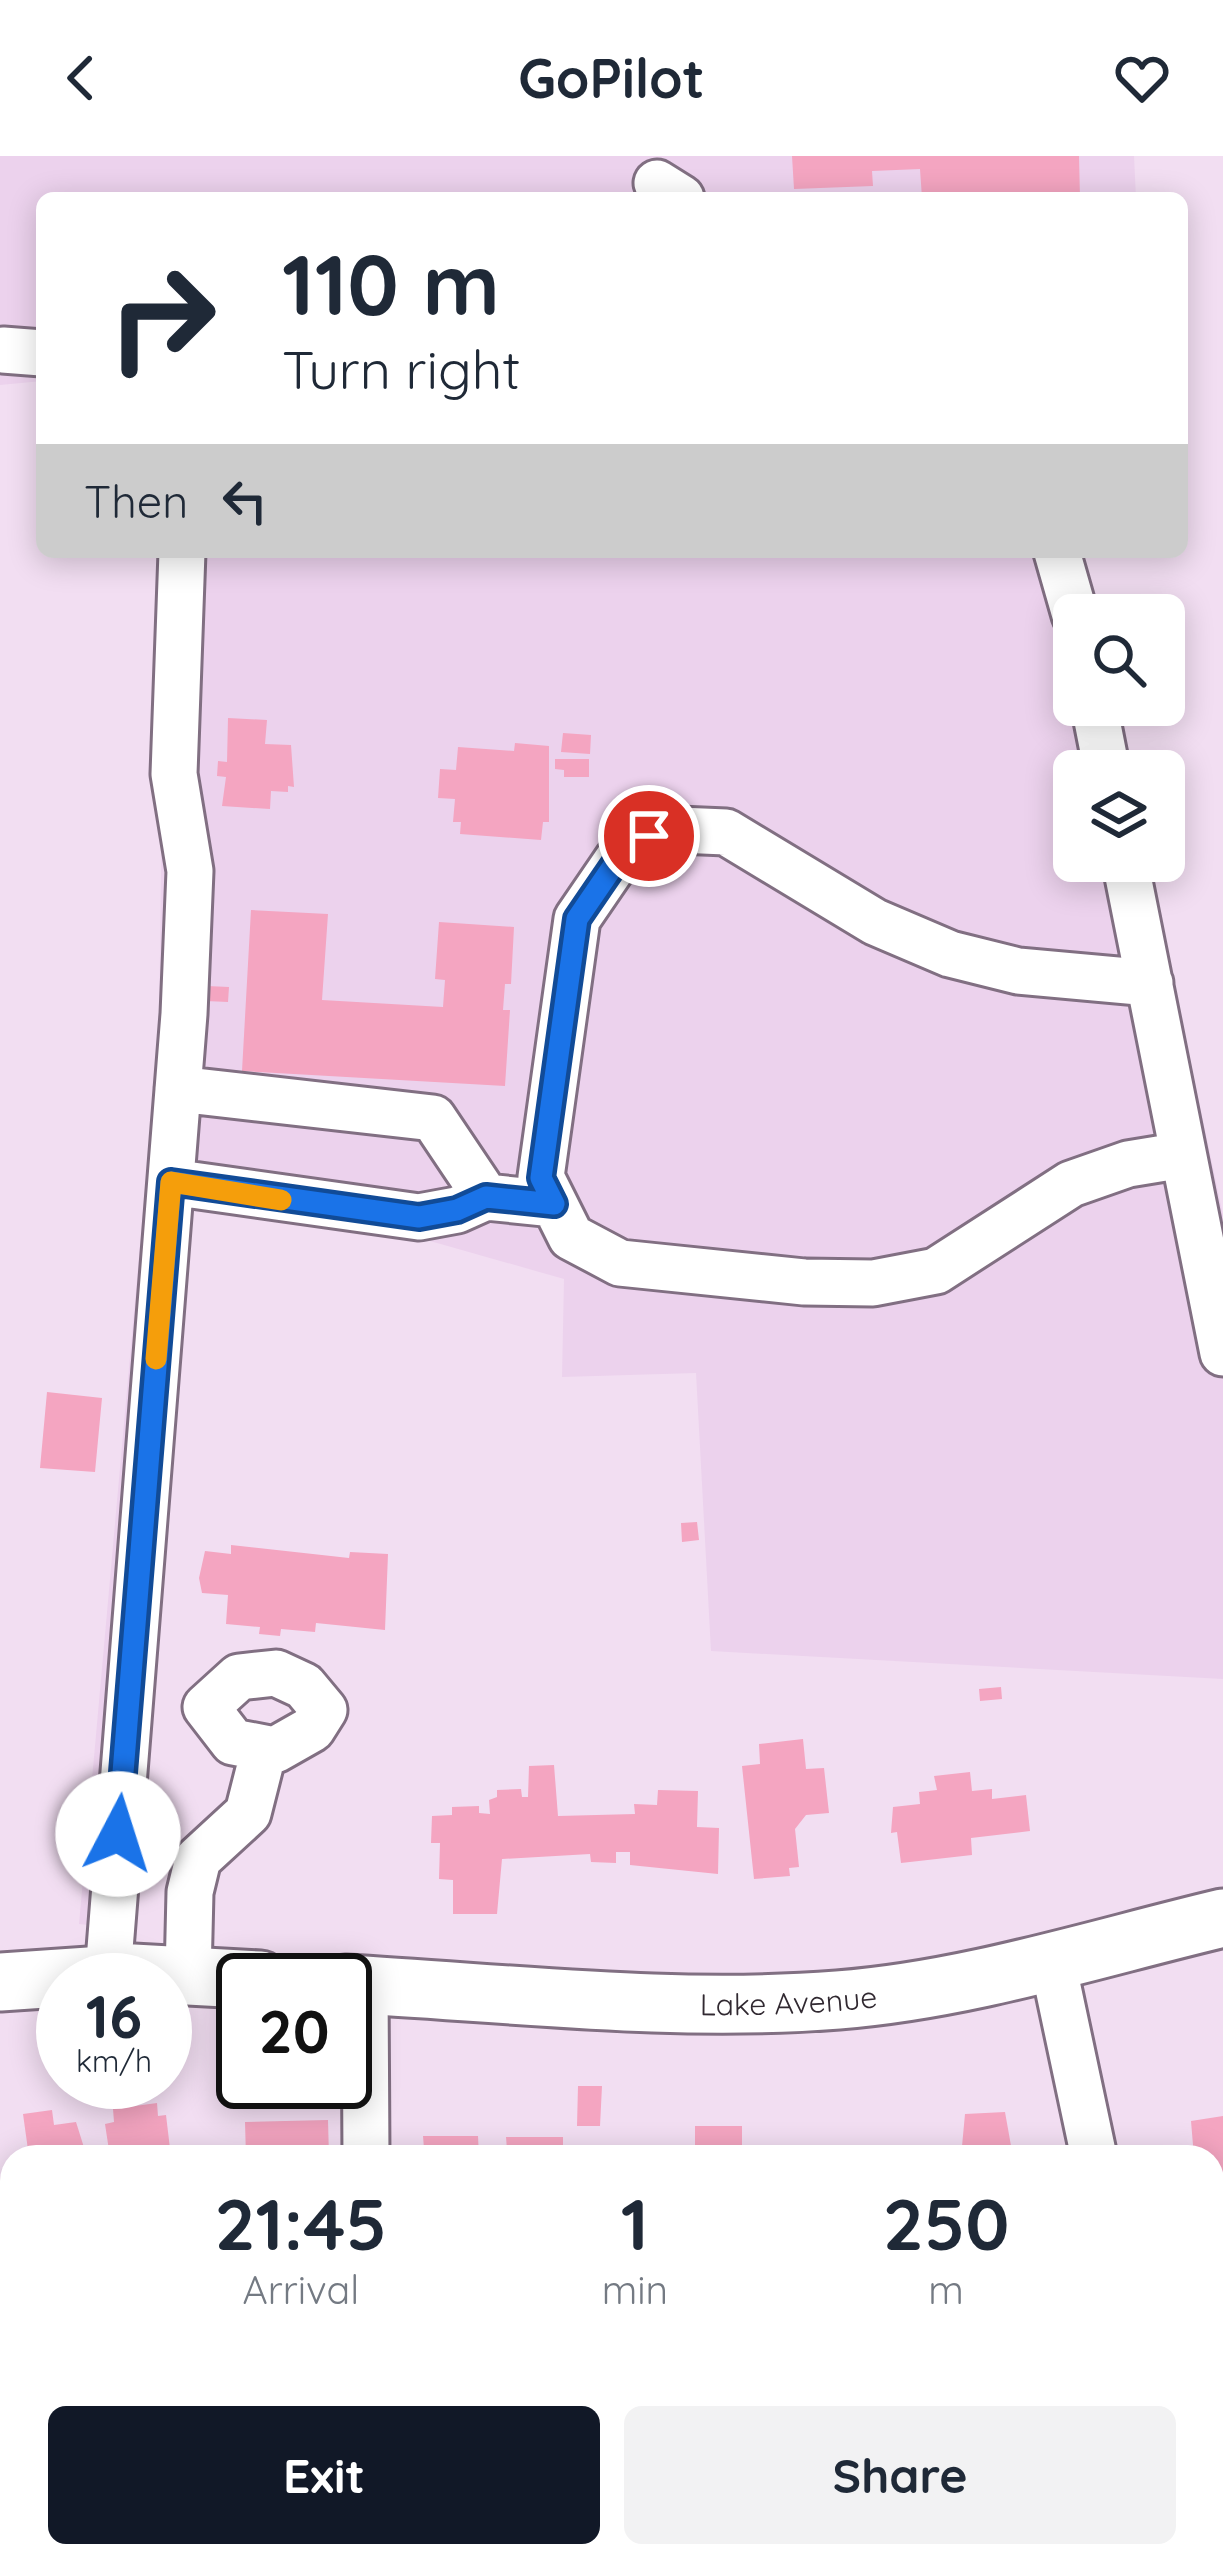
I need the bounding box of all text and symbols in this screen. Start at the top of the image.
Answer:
text: GoPilot [518,44,705,112]
icon: back [48,45,114,111]
icon: heart [1109,45,1175,111]
text: 110 m [282,231,500,336]
icon: right [84,240,240,396]
text: Turn right [282,335,521,403]
icon: left [212,468,278,534]
text: Then [84,473,188,529]
map controls [1053,594,1185,882]
button: search [1053,594,1185,726]
button: layers [1053,750,1185,882]
pin [598,785,700,887]
icon: arrive [616,803,682,869]
position arrow [55,1771,181,1897]
speed limit sign: 20 [216,1953,372,2109]
street label: Lake Avenue [700,1977,879,2023]
text: 16 [86,1978,142,2053]
text: km/h [76,2042,152,2080]
text: 21:45 [215,2178,387,2268]
text: 1 [621,2178,649,2268]
text: 250 [883,2178,1009,2268]
text: Arrival [242,2265,359,2314]
text: min [602,2265,668,2314]
text: m [928,2265,964,2314]
button: Exit [48,2406,600,2544]
button: Share [624,2406,1176,2544]

